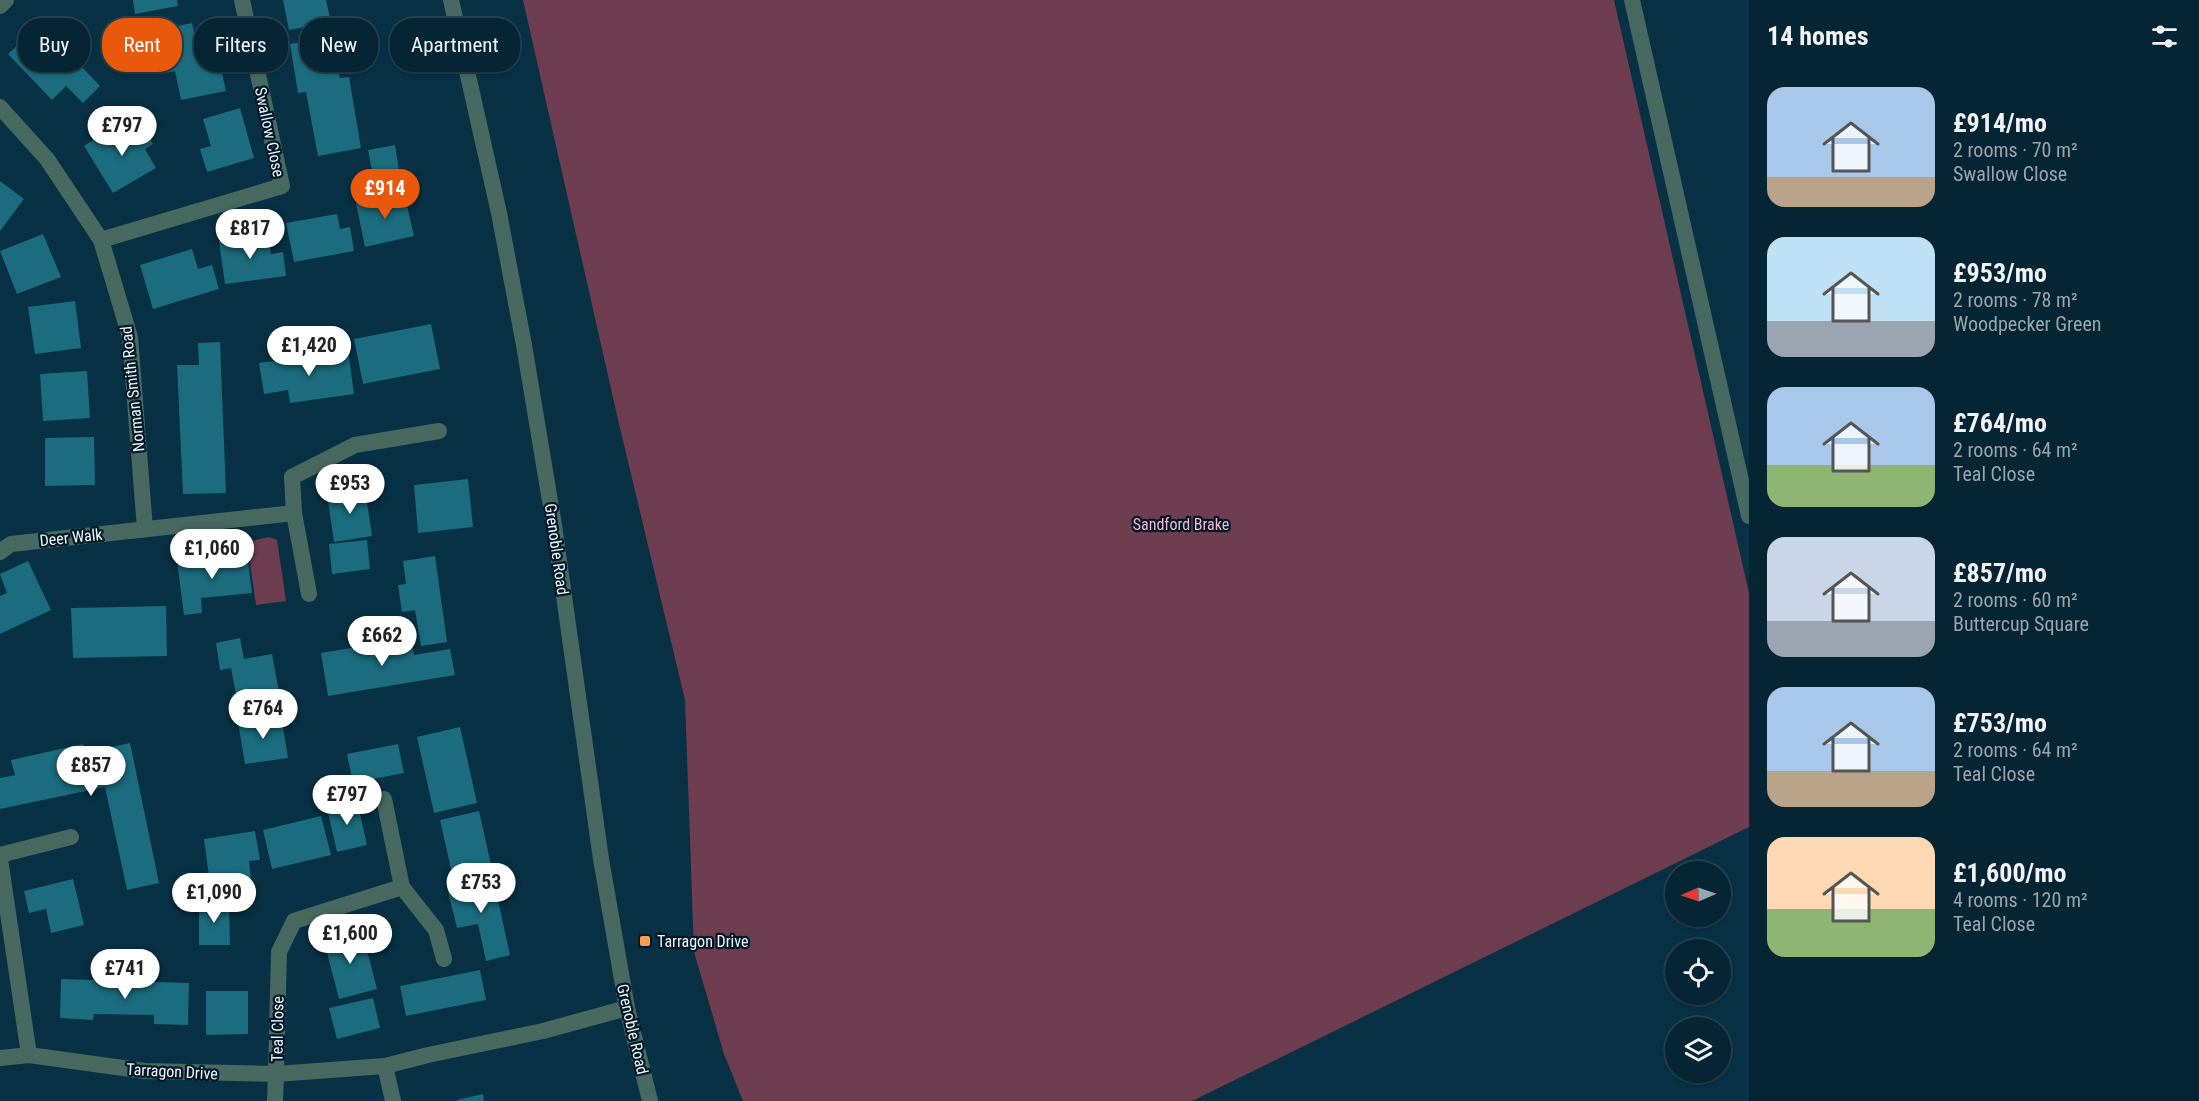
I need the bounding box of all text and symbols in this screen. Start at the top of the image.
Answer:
chip: Buy [18,18,90,72]
chip: Rent [102,18,182,72]
chip: Filters [194,18,288,72]
chip: New [300,18,378,72]
chip: Apartment [390,18,520,72]
icon: filters [2148,20,2181,53]
text: 14 homes [1767,21,1869,51]
street label: Swallow Close [251,85,288,179]
pin: £797 [86,106,158,157]
text: £914/mo [1953,108,2047,138]
icon: home [1815,111,1887,183]
text: £797 [102,113,142,137]
text: 2 rooms · 70 m² [1953,138,2078,162]
text: Swallow Close [1953,162,2067,186]
pin: £914 [349,169,421,220]
text: £914 [365,176,405,200]
pin: £817 [214,209,286,260]
text: £817 [230,216,270,240]
text: £953/mo [1953,258,2047,288]
icon: home [1815,261,1887,333]
text: 2 rooms · 78 m² [1953,288,2078,312]
text: Woodpecker Green [1953,312,2101,336]
street label: Norman Smith Road [116,325,149,453]
pin: £1,420 [260,326,358,377]
text: £1,420 [281,333,337,357]
text: £764/mo [1953,408,2047,438]
icon: home [1815,411,1887,483]
text: 2 rooms · 64 m² [1953,438,2078,462]
text: Teal Close [1953,462,2035,486]
pin: £953 [314,464,386,515]
text: £953 [330,471,370,495]
street label: Grenoble Road [541,502,572,596]
park label: Sandford Brake [1133,515,1229,534]
street label: Deer Walk [39,525,104,550]
pin: £1,060 [163,529,261,580]
text: £1,060 [184,536,240,560]
text: £857/mo [1953,558,2047,588]
icon: home [1815,561,1887,633]
text: 2 rooms · 60 m² [1953,588,2078,612]
text: Buttercup Square [1953,612,2089,636]
pin: £662 [346,616,418,667]
text: £662 [362,623,402,647]
pin: £764 [227,689,299,740]
text: £764 [243,696,283,720]
text: £753/mo [1953,708,2047,738]
icon: home [1815,711,1887,783]
text: 2 rooms · 64 m² [1953,738,2078,762]
pin: £857 [55,746,127,797]
text: £857 [71,753,111,777]
text: Teal Close [1953,762,2035,786]
pin: £797 [311,775,383,826]
text: £797 [327,782,367,806]
text: £1,600/mo [1953,858,2066,888]
north arrow [1665,861,1731,927]
map controls [1665,861,1731,1083]
icon: home [1815,861,1887,933]
pin: £753 [445,863,517,914]
text: £753 [461,870,501,894]
pin: £1,090 [165,873,263,924]
text: £1,090 [186,880,242,904]
text: 4 rooms · 120 m² [1953,888,2088,912]
text: Teal Close [1953,912,2035,936]
pin: £1,600 [301,914,399,965]
text: £1,600 [322,921,378,945]
place label: Tarragon Drive [657,932,748,951]
marker: Tarragon Drive [638,934,652,948]
button: locate [1665,939,1731,1005]
pin: £741 [89,949,161,1000]
text: £741 [105,956,145,980]
street label: Grenoble Road [613,982,652,1076]
street label: Teal Close [267,996,288,1062]
button: layers [1665,1017,1731,1083]
street label: Tarragon Drive [126,1060,218,1083]

